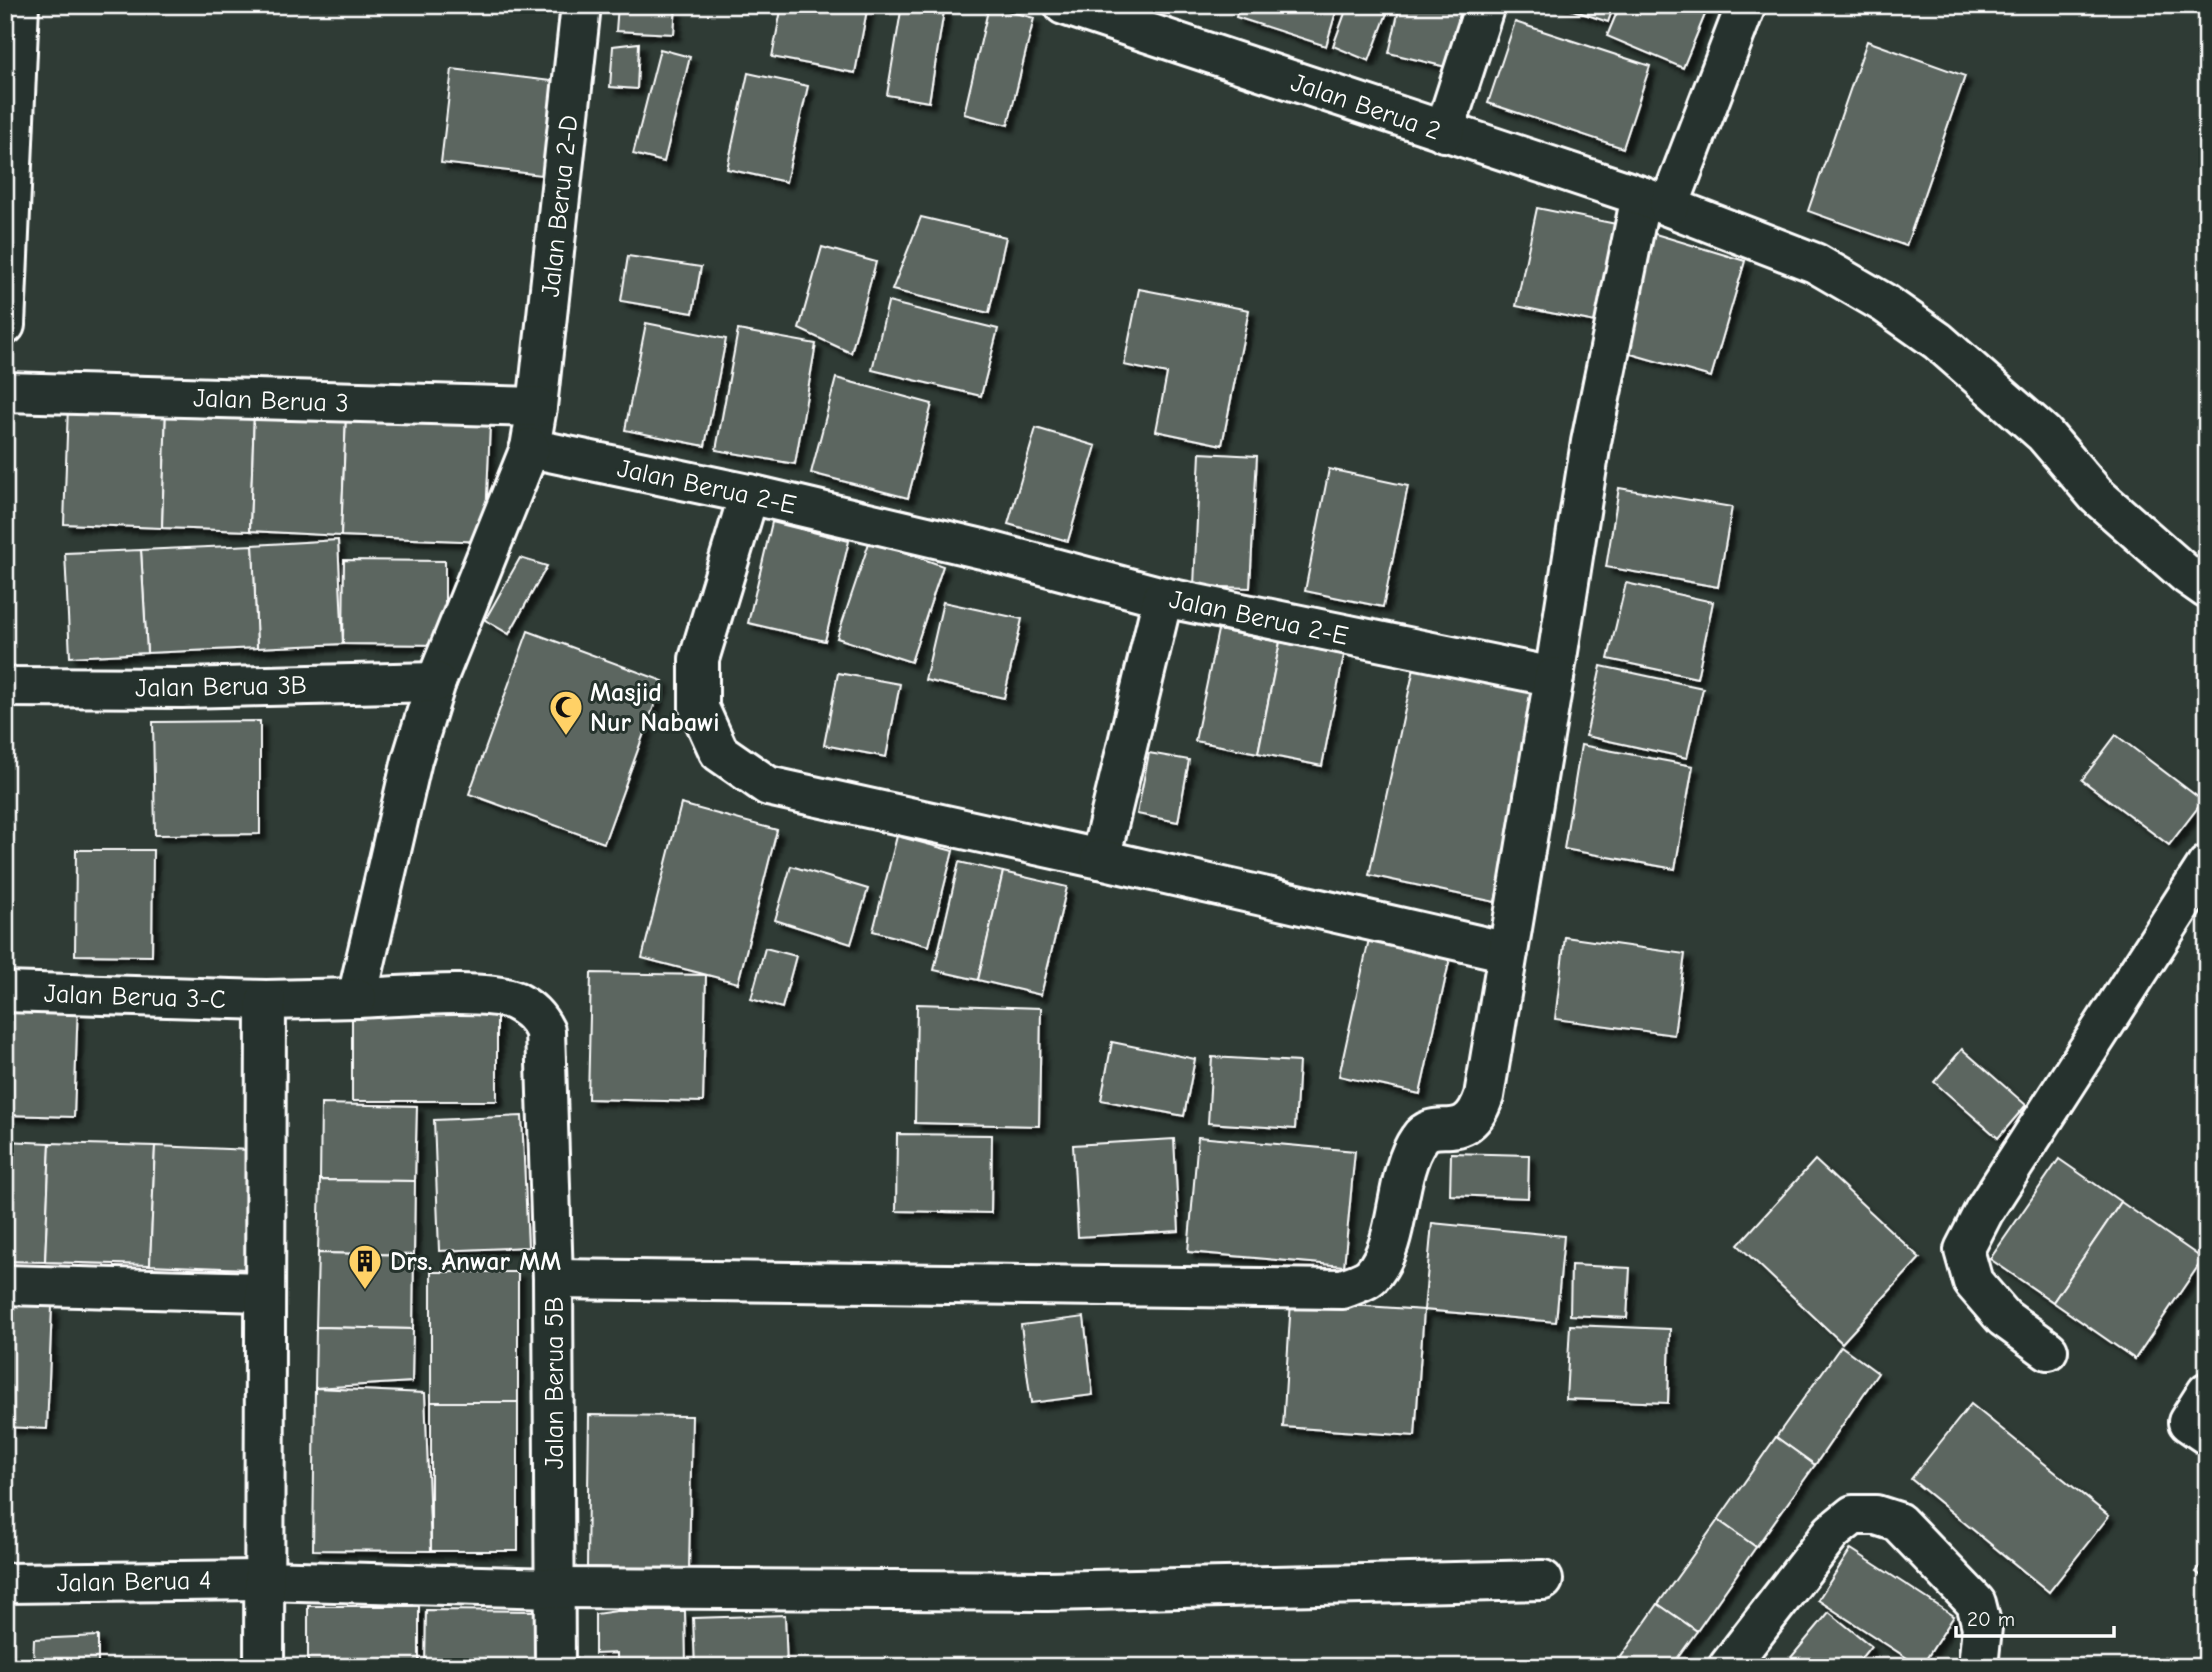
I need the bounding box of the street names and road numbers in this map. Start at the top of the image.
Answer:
street label: Jalan Berua 2 [1287,67,1444,147]
street label: Jalan Berua 2-D [536,114,584,299]
street label: Jalan Berua 3 [193,383,349,419]
street label: Jalan Berua 2-E [615,453,799,521]
street label: Jalan Berua 2-E [1167,584,1351,652]
street label: Jalan Berua 3B [135,671,307,703]
street label: Jalan Berua 3-C [44,979,226,1015]
street label: Jalan Berua 5B [540,1297,570,1469]
street label: Jalan Berua 4 [56,1566,212,1598]

